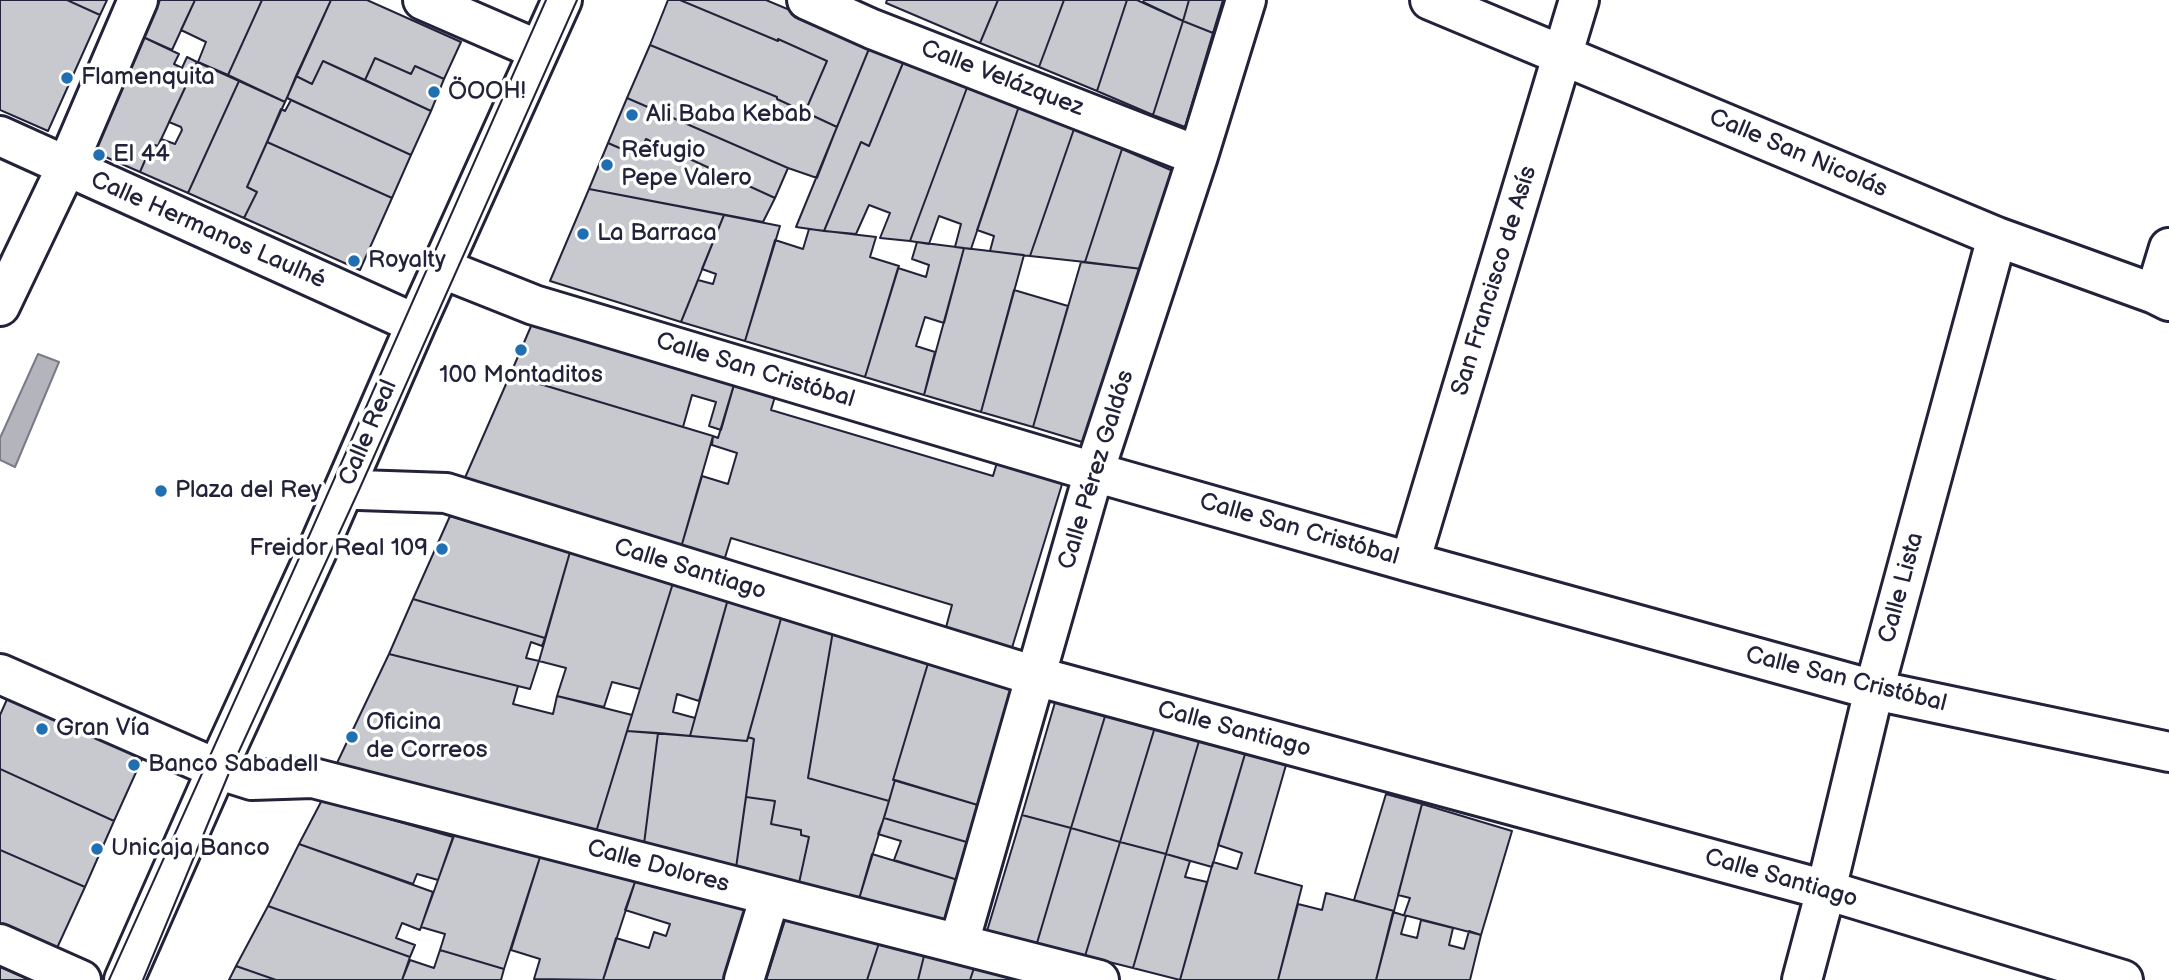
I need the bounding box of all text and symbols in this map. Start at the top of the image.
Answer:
street label: Calle Velázquez [916,35,1088,123]
place label: Flamenquita [81,64,215,92]
marker: Flamenquita [59,70,75,86]
place label: ÖOOH! [448,78,526,106]
marker: ÖOOH! [426,84,442,100]
place label: Ali Baba Kebab [646,101,812,129]
street label: Calle San Nicolás [1705,103,1891,205]
marker: Ali Baba Kebab [624,107,640,123]
place label: Refugio Pepe Valero [621,137,752,193]
place label: El 44 [113,141,170,169]
marker: El 44 [91,147,107,163]
marker: Refugio Pepe Valero [599,157,615,173]
street label: San Francisco de Asís [1446,163,1544,399]
street label: Calle Hermanos Laulhé [86,166,330,296]
place label: La Barraca [597,220,717,248]
marker: La Barraca [575,226,591,242]
place label: Royalty [368,247,446,275]
marker: Royalty [346,253,362,269]
street label: Calle San Cristóbal [652,327,858,415]
marker: 100 Montaditos [513,342,529,358]
place label: 100 Montaditos [439,362,603,390]
street label: Calle Pérez Galdós [1053,367,1141,573]
street label: Calle Real [334,376,404,490]
place label: Plaza del Rey [175,477,322,505]
marker: Plaza del Rey [153,483,169,499]
street label: Calle San Cristóbal [1196,488,1402,572]
street label: Calle Lista [1873,529,1931,647]
street label: Calle Santiago [610,533,770,607]
place label: Freidor Real 109 [249,535,428,563]
marker: Freidor Real 109 [434,541,450,557]
street label: Calle San Cristóbal [1743,641,1949,719]
street label: Calle Santiago [1154,696,1314,764]
place label: Oficina de Correos [366,709,488,765]
place label: Gran Vía [56,715,150,743]
marker: Gran Vía [34,721,50,737]
marker: Oficina de Correos [344,729,360,745]
place label: Banco Sabadell [148,751,318,779]
marker: Banco Sabadell [126,757,142,773]
street label: Calle Dolores [584,834,732,900]
place label: Unicaja Banco [111,835,270,863]
marker: Unicaja Banco [89,841,105,857]
street label: Calle Santiago [1701,843,1861,915]

